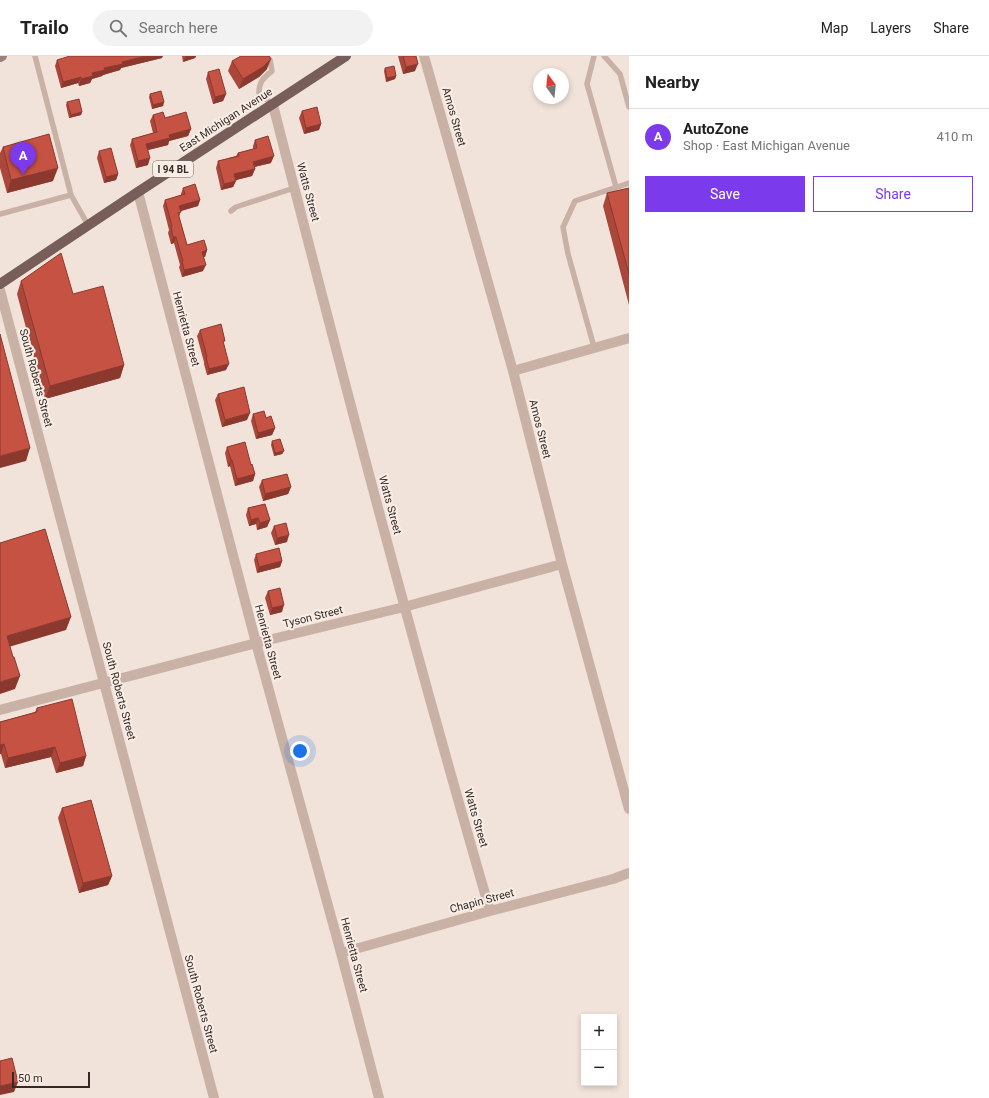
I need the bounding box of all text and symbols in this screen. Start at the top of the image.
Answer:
search box [93,10,373,46]
text: Trailo [20,16,69,39]
icon: search [107,17,129,39]
text: Search here [139,19,218,37]
text: Map [821,20,848,36]
text: Layers [870,20,911,36]
text: Share [933,20,969,36]
north arrow [533,68,569,104]
text: Nearby [645,72,700,92]
street label: East Michigan Avenue [177,85,275,155]
street label: Amos Street [439,86,469,148]
text: AutoZone [683,120,749,138]
text: A [654,129,662,144]
text: 410 m [936,129,973,144]
text: Shop · East Michigan Avenue [683,138,850,153]
pin: A [10,142,36,175]
road number: I 94 BL [153,161,193,177]
street label: Watts Street [294,161,322,223]
button: Save [645,176,805,212]
button: Share [813,176,973,212]
street label: Henrietta Street [170,290,202,368]
street label: South Roberts Street [17,327,55,429]
street label: Amos Street [526,398,554,460]
street label: Watts Street [376,474,404,536]
street label: Henrietta Street [252,603,284,681]
street label: Tyson Street [282,603,345,631]
street label: South Roberts Street [100,640,138,742]
your location [290,741,310,761]
street label: Watts Street [461,787,491,849]
street label: Chapin Street [448,886,516,916]
street label: Henrietta Street [338,916,370,994]
street label: South Roberts Street [182,953,220,1055]
map controls [581,1014,617,1086]
button: + [581,1014,617,1050]
button: − [581,1050,617,1086]
scale bar [12,1070,90,1089]
text: 50 m [18,1072,43,1085]

